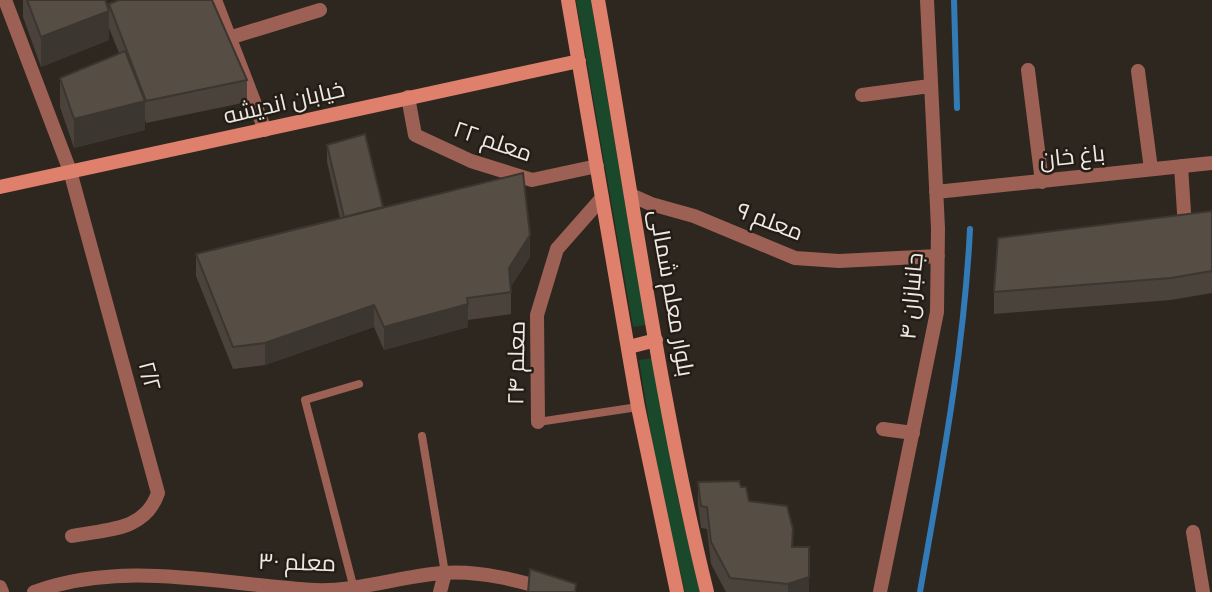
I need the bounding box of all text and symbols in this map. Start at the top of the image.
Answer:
street label: خیابان اندیشه [220,73,348,131]
street label: معلم ۲۲ [449,113,537,169]
street label: باغ خان [1038,137,1106,175]
street label: معلم ۹ [732,194,808,248]
street label: بلوار معلم شمالی [642,207,702,379]
street label: جانبازان ۴ [891,251,930,341]
street label: معلم ۲۴ [499,321,533,405]
street label: ۲/۲ [132,358,169,394]
street label: معلم ۳۰ [257,545,337,579]

